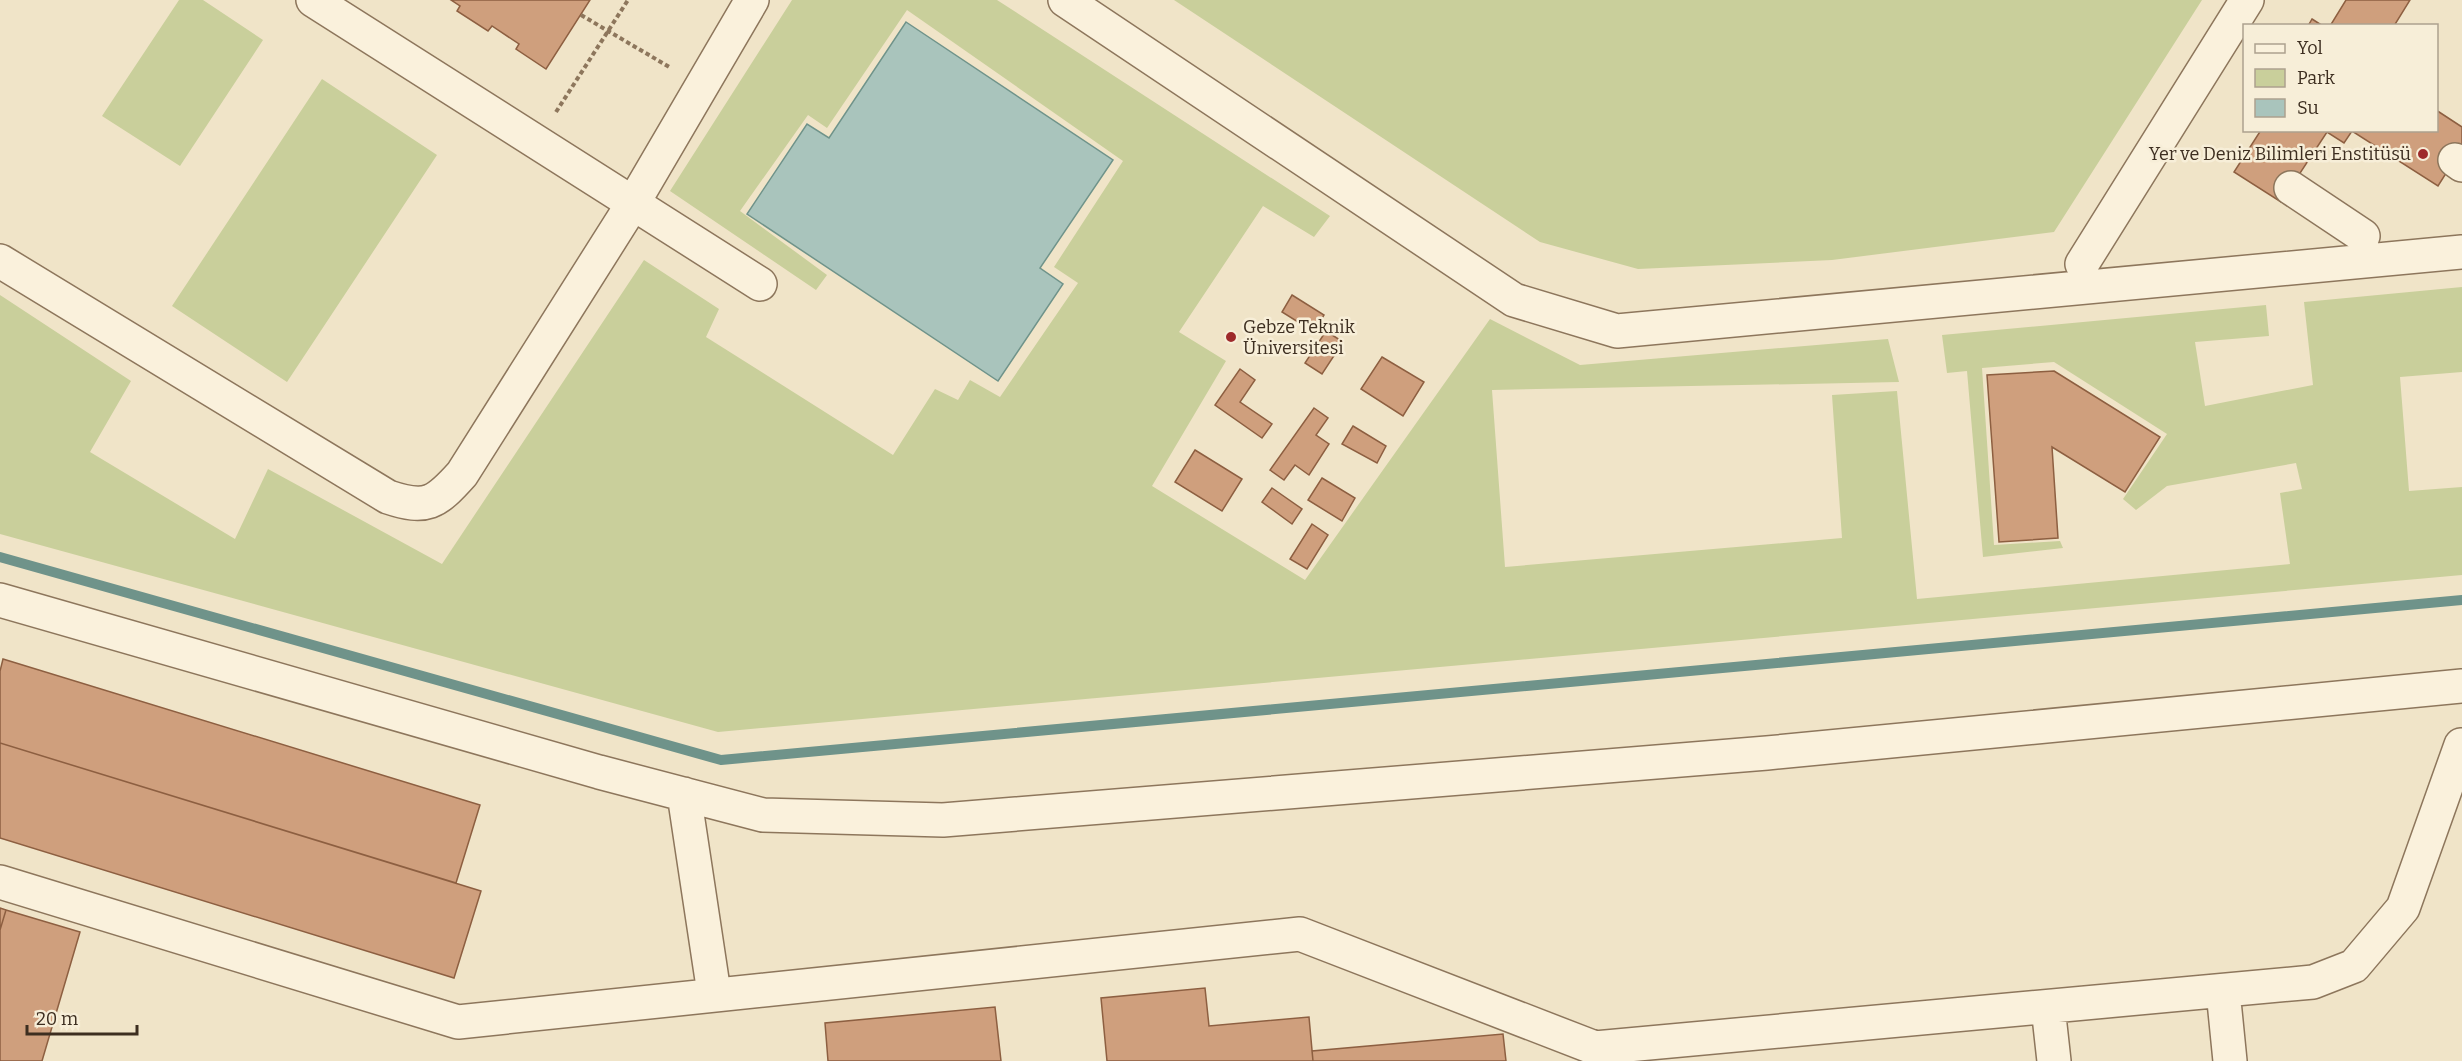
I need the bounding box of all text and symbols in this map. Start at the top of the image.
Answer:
legend [2243,24,2438,132]
text: Yol [2297,37,2323,59]
text: Park [2297,67,2336,89]
text: Su [2297,97,2319,119]
place label: Yer ve Deniz Bilimleri Enstitüsü [2149,143,2411,165]
marker: Yer ve Deniz Bilimleri Enstitüsü [2416,147,2430,161]
place label: Gebze Teknik Üniversitesi [1243,316,1356,359]
marker: Gebze Teknik Üniversitesi [1224,330,1238,344]
scale bar [27,998,136,1036]
text: 20 m [36,1008,78,1030]

